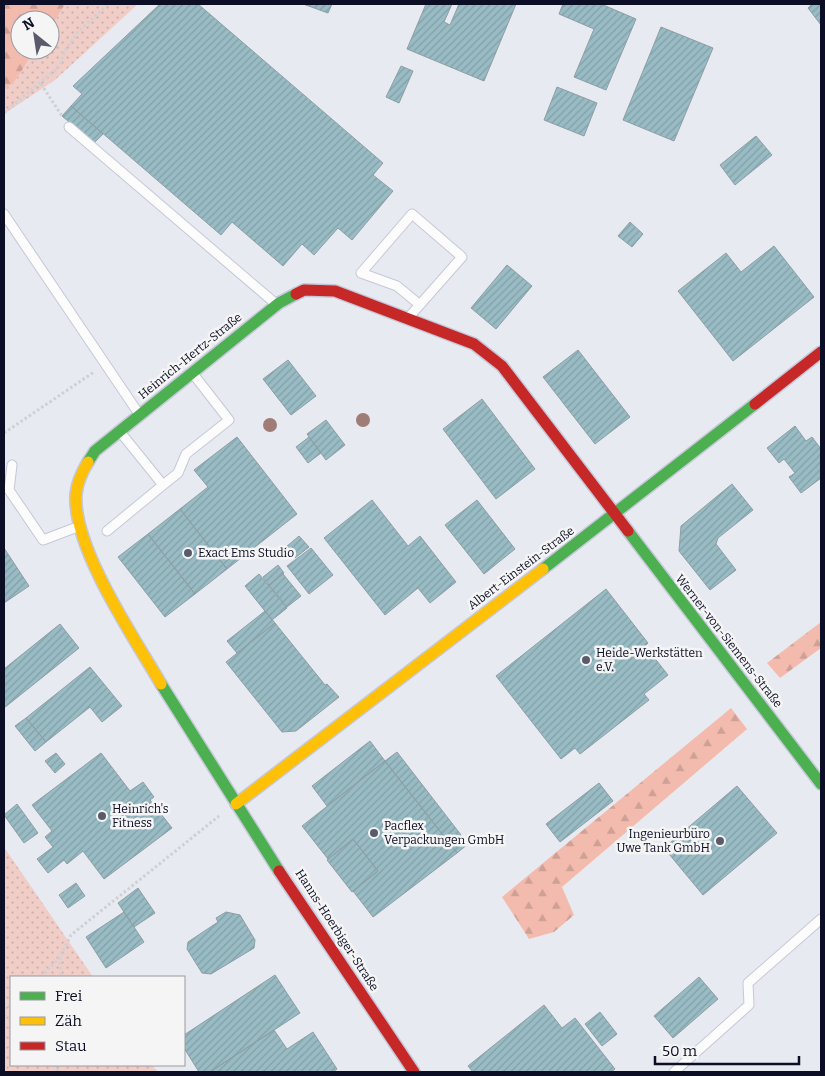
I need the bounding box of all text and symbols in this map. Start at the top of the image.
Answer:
north arrow [10,10,60,60]
text: N [20,14,38,34]
street label: Heinrich-Hertz-Straße [136,310,244,402]
street label: Albert-Einstein-Straße [465,524,577,612]
place label: Exact Ems Studio [198,546,294,560]
marker: Exact Ems Studio [182,547,194,559]
street label: Werner-von-Siemens-Straße [673,572,785,710]
place label: Heide-Werkstätten e.V. [596,646,703,674]
marker: Heide-Werkstätten e.V. [580,654,592,666]
place label: Heinrich's Fitness [112,802,169,830]
marker: Heinrich's Fitness [96,810,108,822]
place label: Pacflex Verpackungen GmbH [384,819,504,847]
marker: Pacflex Verpackungen GmbH [368,827,380,839]
place label: Ingenieurbüro Uwe Tank GmbH [616,827,710,855]
marker: Ingenieurbüro Uwe Tank GmbH [714,835,726,847]
street label: Hanns-Hoerbiger-Straße [293,867,381,993]
legend [10,976,185,1066]
text: Frei [55,987,83,1005]
text: Zäh [55,1012,82,1030]
scale bar [655,1034,799,1066]
text: Stau [55,1037,87,1055]
text: 50 m [662,1042,698,1060]

